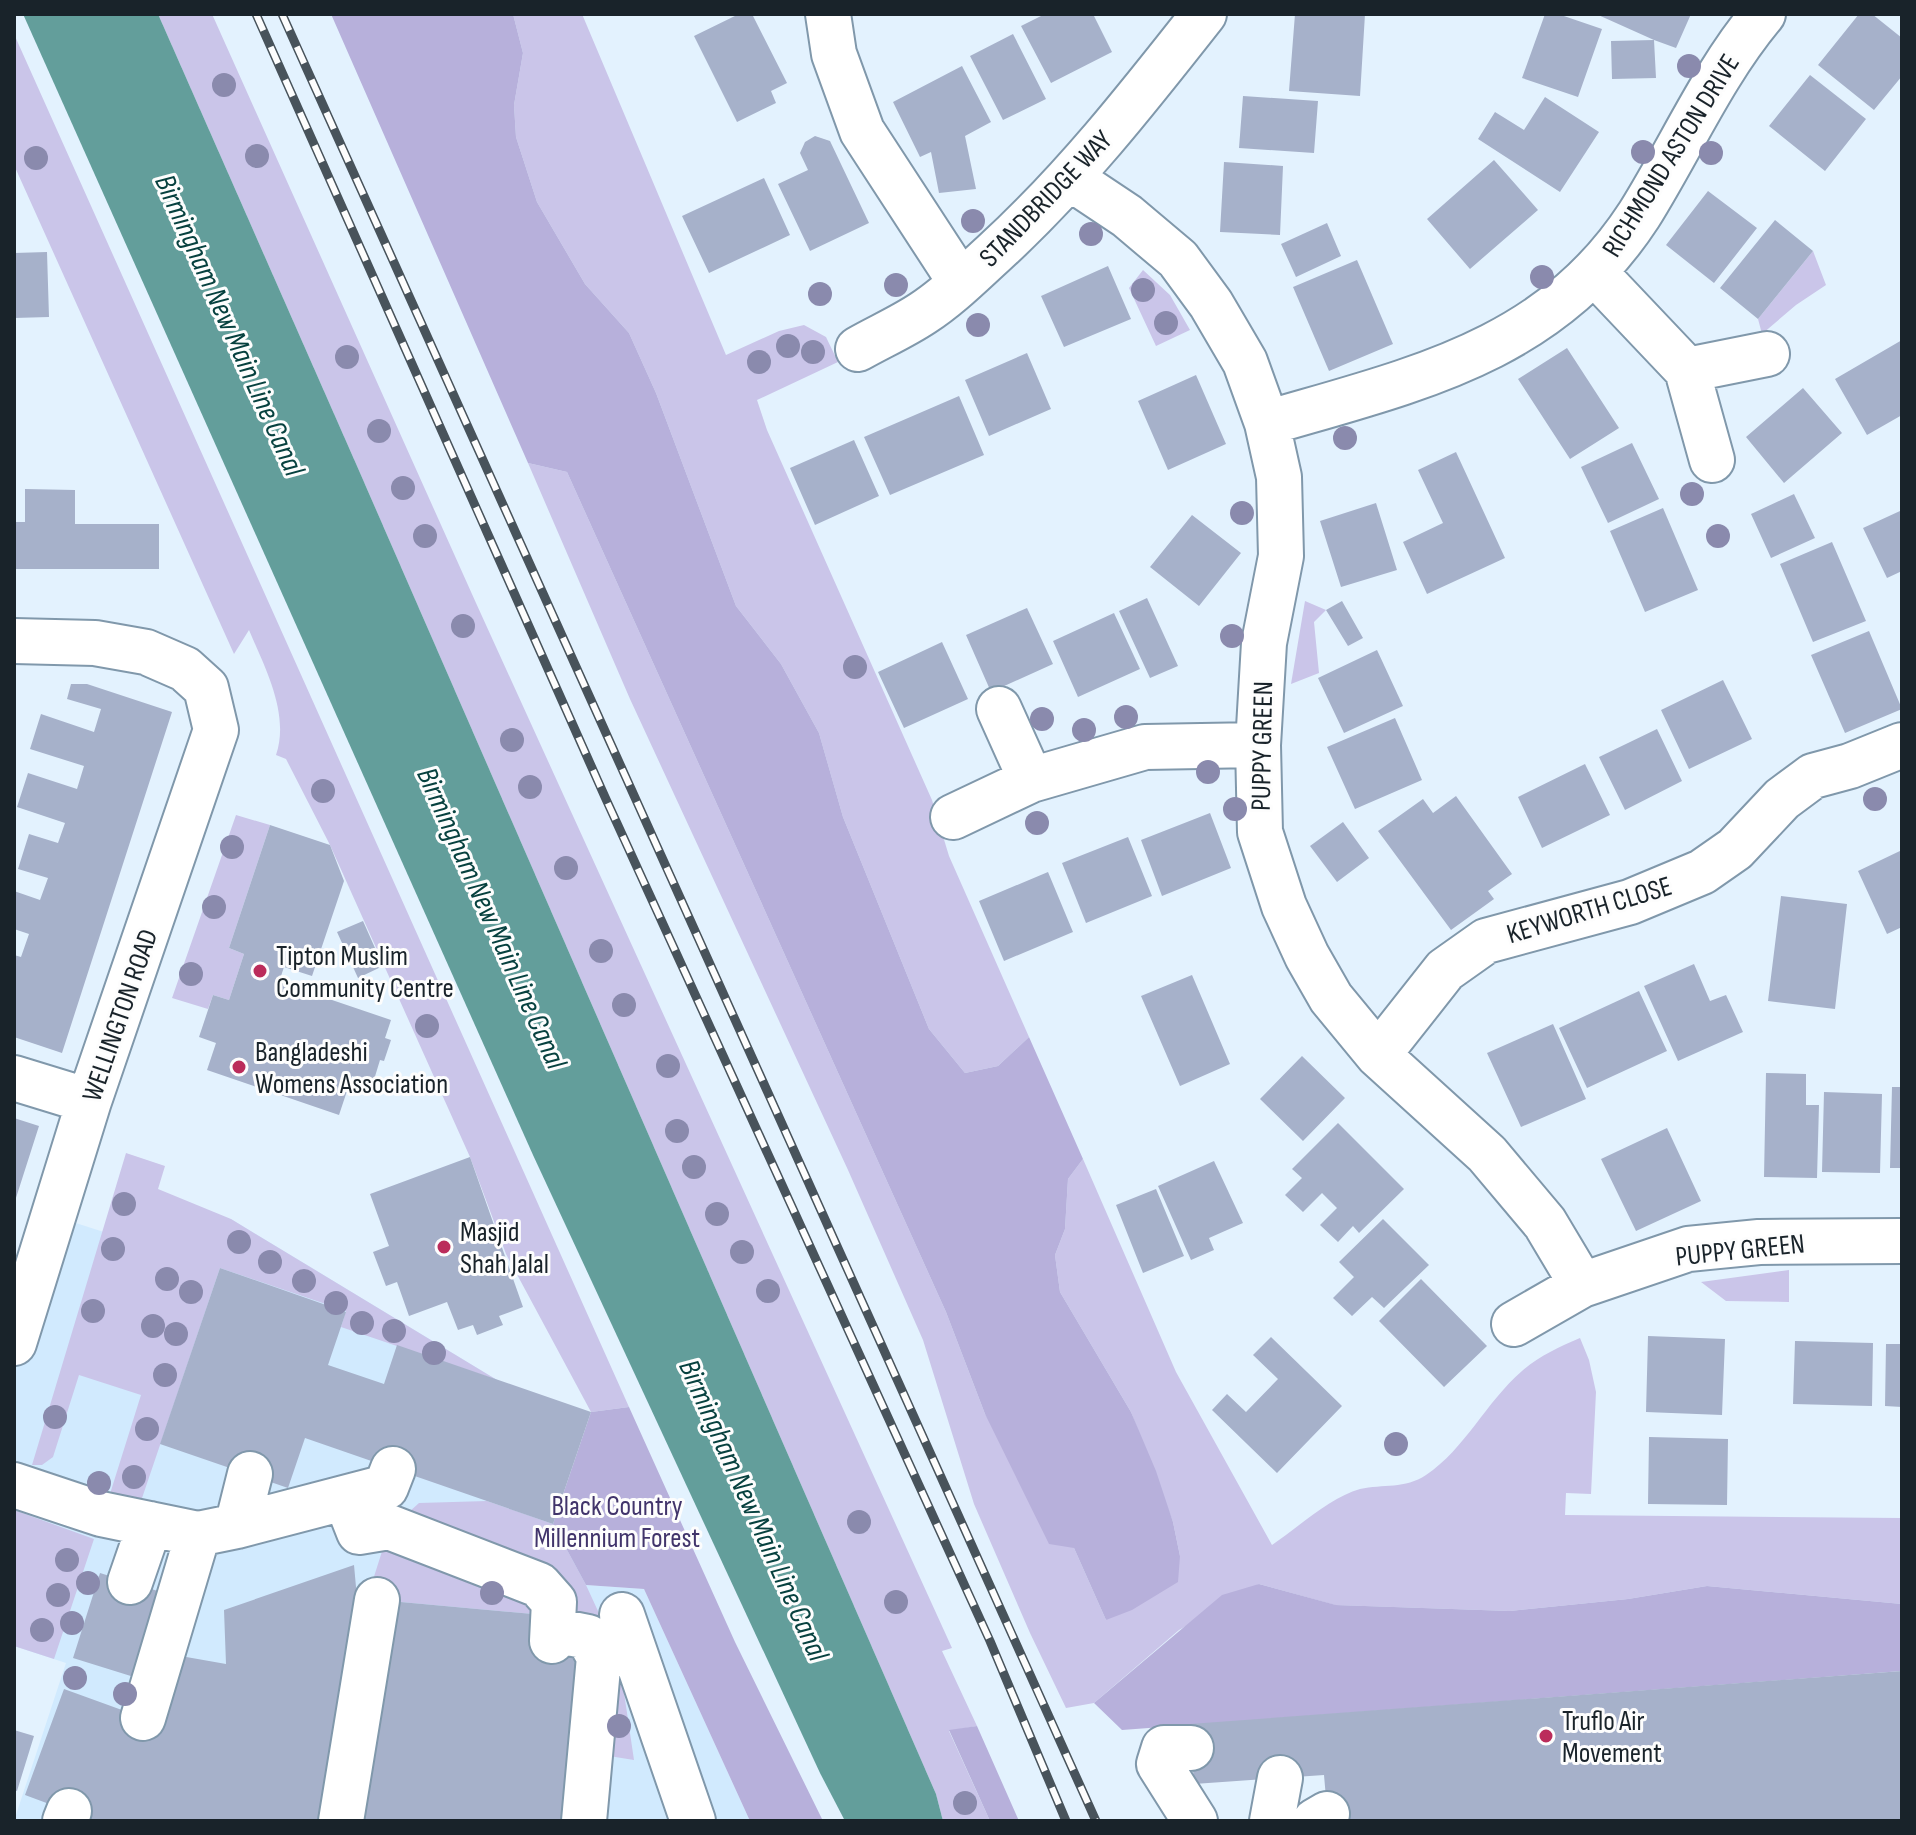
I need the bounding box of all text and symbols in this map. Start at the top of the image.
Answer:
street label: RICHMOND ASTON DRIVE [1596,48,1747,263]
street label: STANDBRIDGE WAY [973,124,1120,274]
water label: Birmingham New Main Line Canal [146,169,313,483]
street label: PUPPY GREEN [1245,681,1280,811]
water label: Birmingham New Main Line Canal [408,762,575,1076]
street label: KEYWORTH CLOSE [1503,870,1676,951]
street label: WELLINGTON ROAD [76,925,165,1106]
place label: Tipton Muslim Community Centre [276,940,454,1005]
marker: Tipton Muslim Community Centre [251,962,269,980]
place label: Bangladeshi Womens Association [255,1036,448,1101]
marker: Bangladeshi Womens Association [230,1058,248,1076]
place label: Masjid Shah Jalal [460,1216,549,1281]
street label: PUPPY GREEN [1674,1227,1806,1274]
marker: Masjid Shah Jalal [435,1238,453,1256]
water label: Birmingham New Main Line Canal [670,1354,837,1668]
park label: Black Country Millennium Forest [534,1490,700,1555]
place label: Truflo Air Movement [1562,1705,1662,1770]
marker: Truflo Air Movement [1537,1727,1555,1745]

